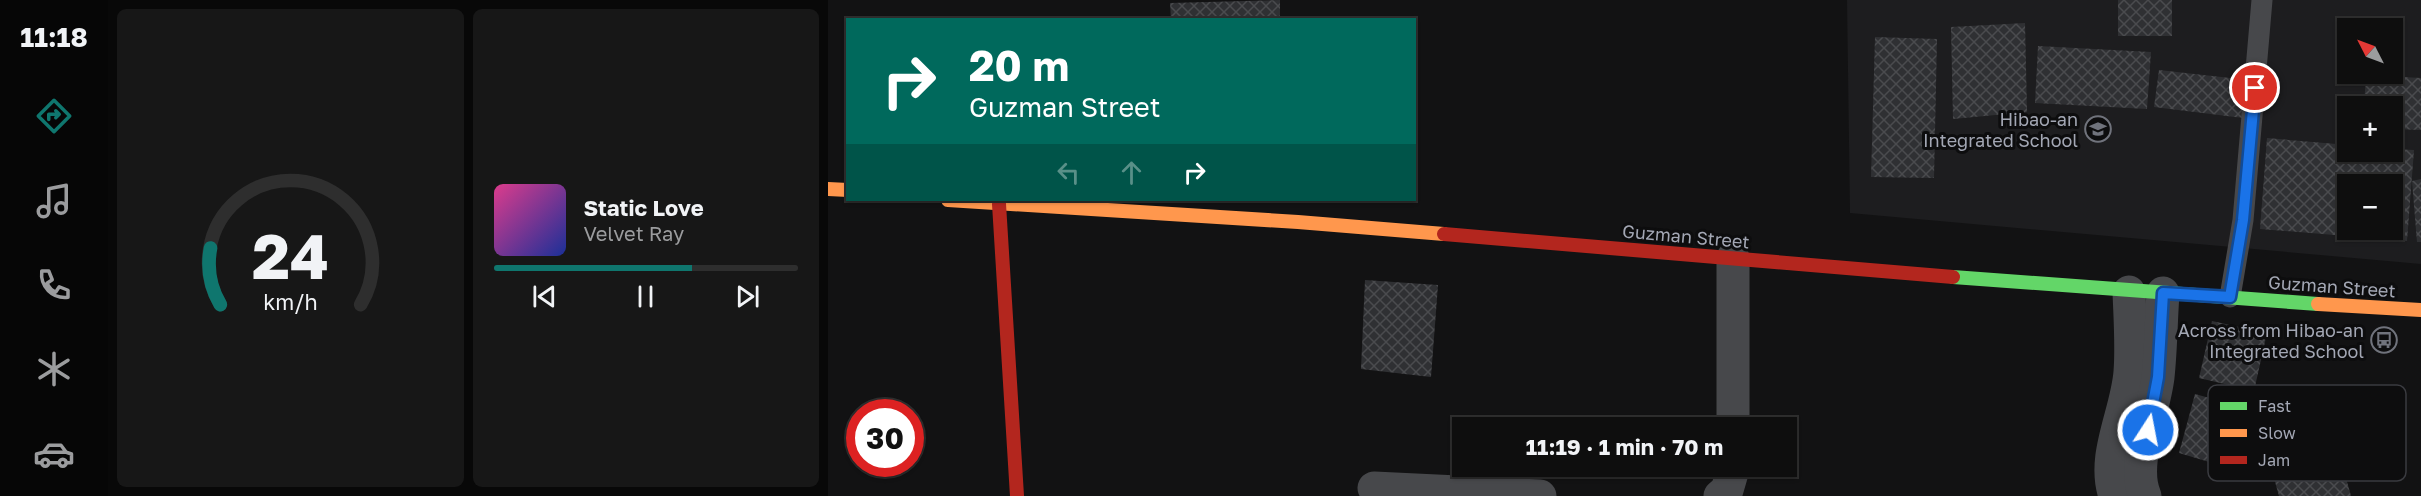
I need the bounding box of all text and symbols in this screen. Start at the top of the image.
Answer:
north arrow [2337,18,2403,84]
map controls [2337,18,2403,240]
text: 11:18 [20,21,88,53]
text: 20 m [969,40,1069,90]
icon: right [870,42,948,120]
pin [2229,62,2280,113]
icon: arrive [2238,71,2271,104]
text: Guzman Street [969,91,1161,123]
icon: directions [33,95,75,137]
button: + [2337,96,2403,162]
place label: Hibao-an Integrated School [1923,108,2078,151]
school or university icon: Hibao-an Integrated School [2083,114,2113,144]
icon: left [1052,156,1085,189]
icon: ahead [1115,156,1148,189]
icon: right [1178,156,1211,189]
button: − [2337,174,2403,240]
icon: music [33,180,75,222]
text: Static Love [584,194,704,221]
text: 24 [252,218,329,293]
street label: Guzman Street [1621,219,1751,253]
text: Velvet Ray [584,221,684,245]
icon: phone [33,264,75,306]
street label: Guzman Street [2268,271,2396,301]
icon: previous [528,280,561,313]
icon: pause [629,280,662,313]
icon: next [731,280,764,313]
text: km/h [263,289,318,315]
place label: Across from Hibao-an Integrated School [2178,319,2364,362]
bus stop icon: Across from Hibao-an Integrated School [2369,325,2399,355]
icon: climate [33,348,75,390]
legend [2208,385,2406,481]
text: Fast [2258,396,2291,416]
position arrow [2116,398,2180,462]
speed limit sign: 30 [846,399,924,477]
text: Slow [2258,423,2296,443]
icon: car [33,433,75,475]
text: 11:19 · 1 min · 70 m [1526,433,1723,460]
text: Jam [2258,450,2290,470]

